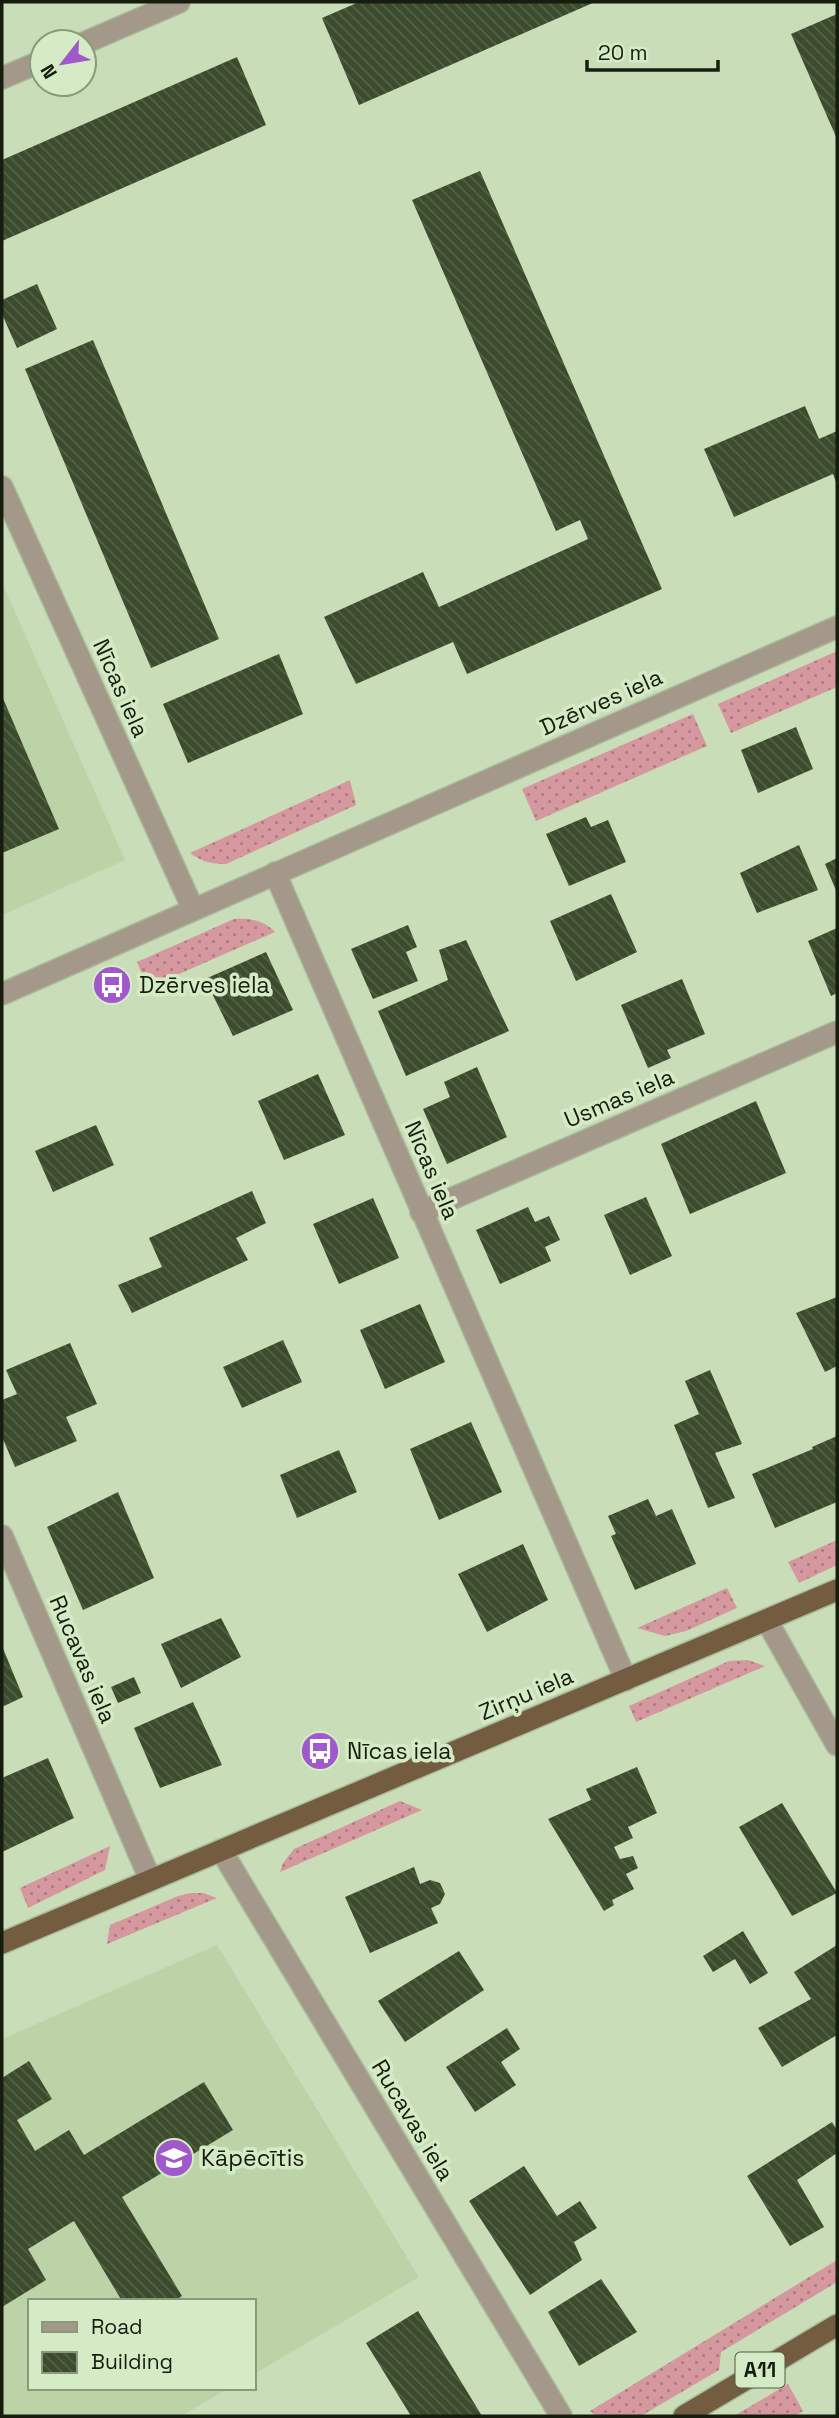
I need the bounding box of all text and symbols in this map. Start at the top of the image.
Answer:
north arrow [28,28,98,98]
scale bar [587,28,718,72]
text: 20 m [598,39,648,66]
text: N [35,60,63,83]
street label: Nīcas iela [86,634,156,742]
street label: Dzērves iela [535,662,667,742]
bus stop icon: Dzērves iela [91,964,133,1006]
place label: Dzērves iela [139,970,270,1000]
street label: Usmas iela [560,1061,678,1135]
street label: Nīcas iela [398,1116,466,1224]
street label: Rucavas iela [43,1590,123,1728]
street label: Zirņu iela [474,1661,578,1727]
bus stop icon: Nīcas iela [299,1730,341,1772]
place label: Nīcas iela [347,1736,452,1766]
street label: Rucavas iela [365,2054,461,2186]
school or university icon: Kāpēcītis [153,2137,195,2179]
place label: Kāpēcītis [201,2143,304,2173]
legend [28,2299,256,2390]
text: Road [91,2313,143,2340]
text: Building [91,2348,173,2375]
road number: A11 [736,2352,784,2388]

